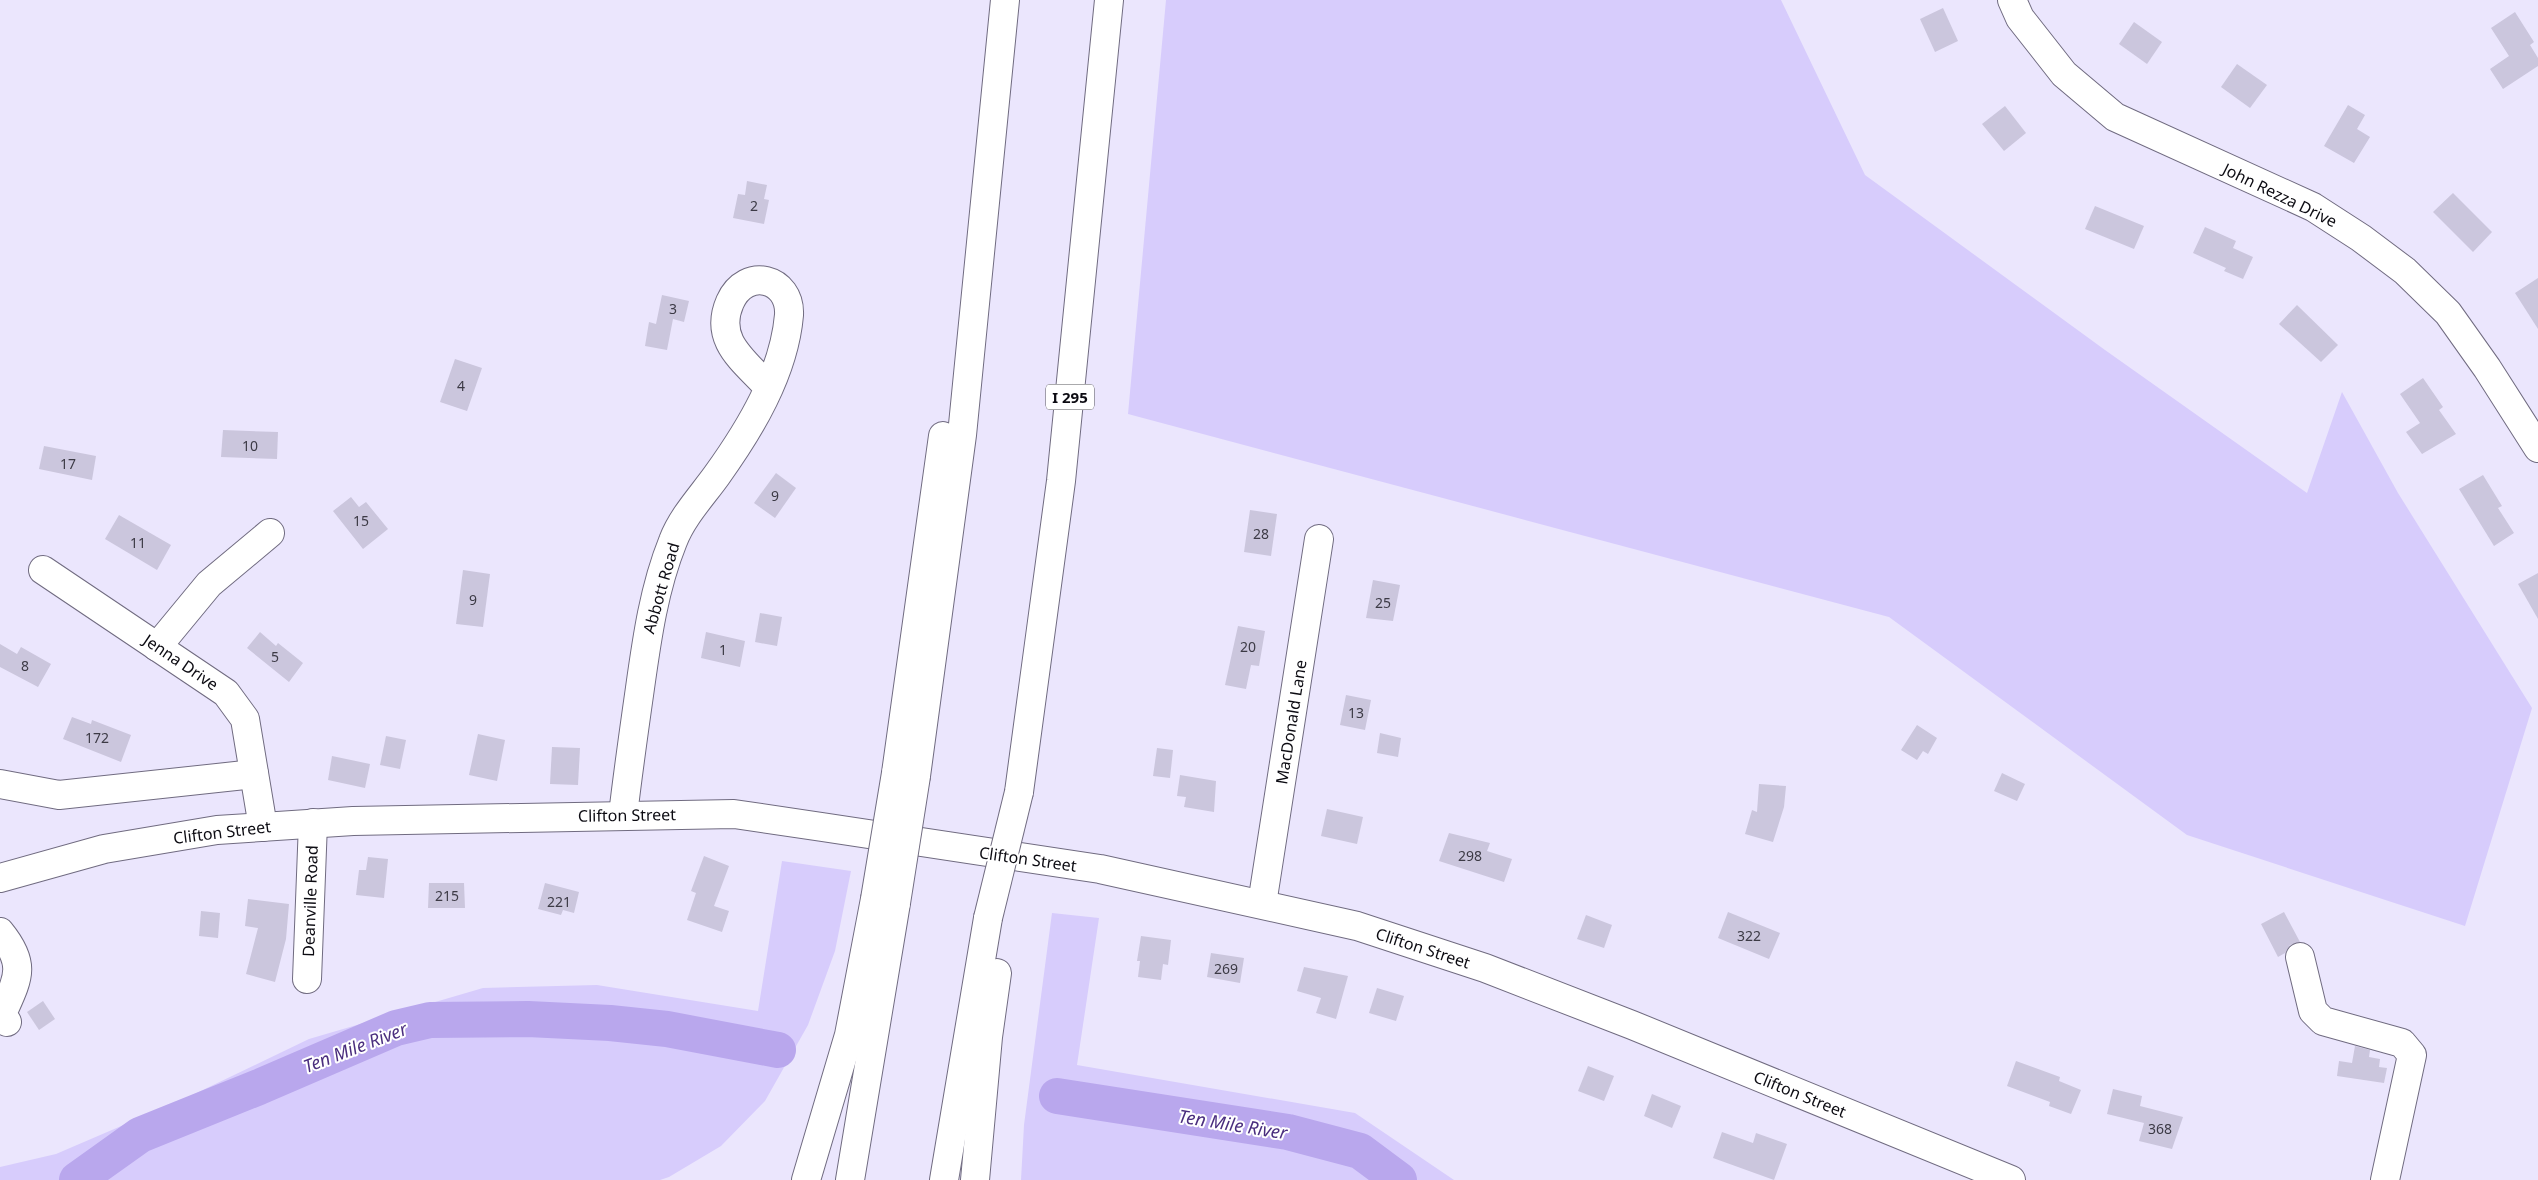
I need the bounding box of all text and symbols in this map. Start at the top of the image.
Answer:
street label: John Rezza Drive [2217,157,2341,232]
house number: 2 [750,196,758,215]
house number: 3 [669,299,677,318]
house number: 4 [457,376,465,395]
road number: I 295 [1046,384,1094,410]
house number: 10 [242,436,258,455]
house number: 17 [60,454,76,473]
house number: 9 [771,486,779,505]
house number: 15 [353,511,369,530]
house number: 28 [1253,524,1269,543]
house number: 11 [130,533,146,552]
street label: Abbott Road [638,540,684,636]
house number: 9 [469,590,477,609]
house number: 25 [1375,593,1391,612]
street label: Jenna Drive [138,628,223,695]
house number: 20 [1240,637,1256,656]
house number: 1 [719,640,727,659]
house number: 5 [271,647,279,666]
house number: 8 [21,656,29,675]
street label: MacDonald Lane [1270,658,1312,786]
house number: 13 [1348,703,1364,722]
house number: 172 [85,728,109,747]
street label: Clifton Street [578,803,676,827]
street label: Clifton Street [172,815,272,849]
street label: Clifton Street [978,841,1078,877]
street label: Deanville Road [297,845,323,957]
house number: 298 [1458,846,1482,865]
house number: 215 [435,886,459,905]
house number: 221 [547,892,571,911]
street label: Clifton Street [1373,922,1473,974]
house number: 322 [1737,926,1761,945]
house number: 269 [1214,959,1238,978]
water label: Ten Mile River [300,1016,411,1078]
street label: Clifton Street [1750,1065,1850,1123]
water label: Ten Mile River [1177,1104,1290,1145]
house number: 368 [2148,1119,2172,1138]

